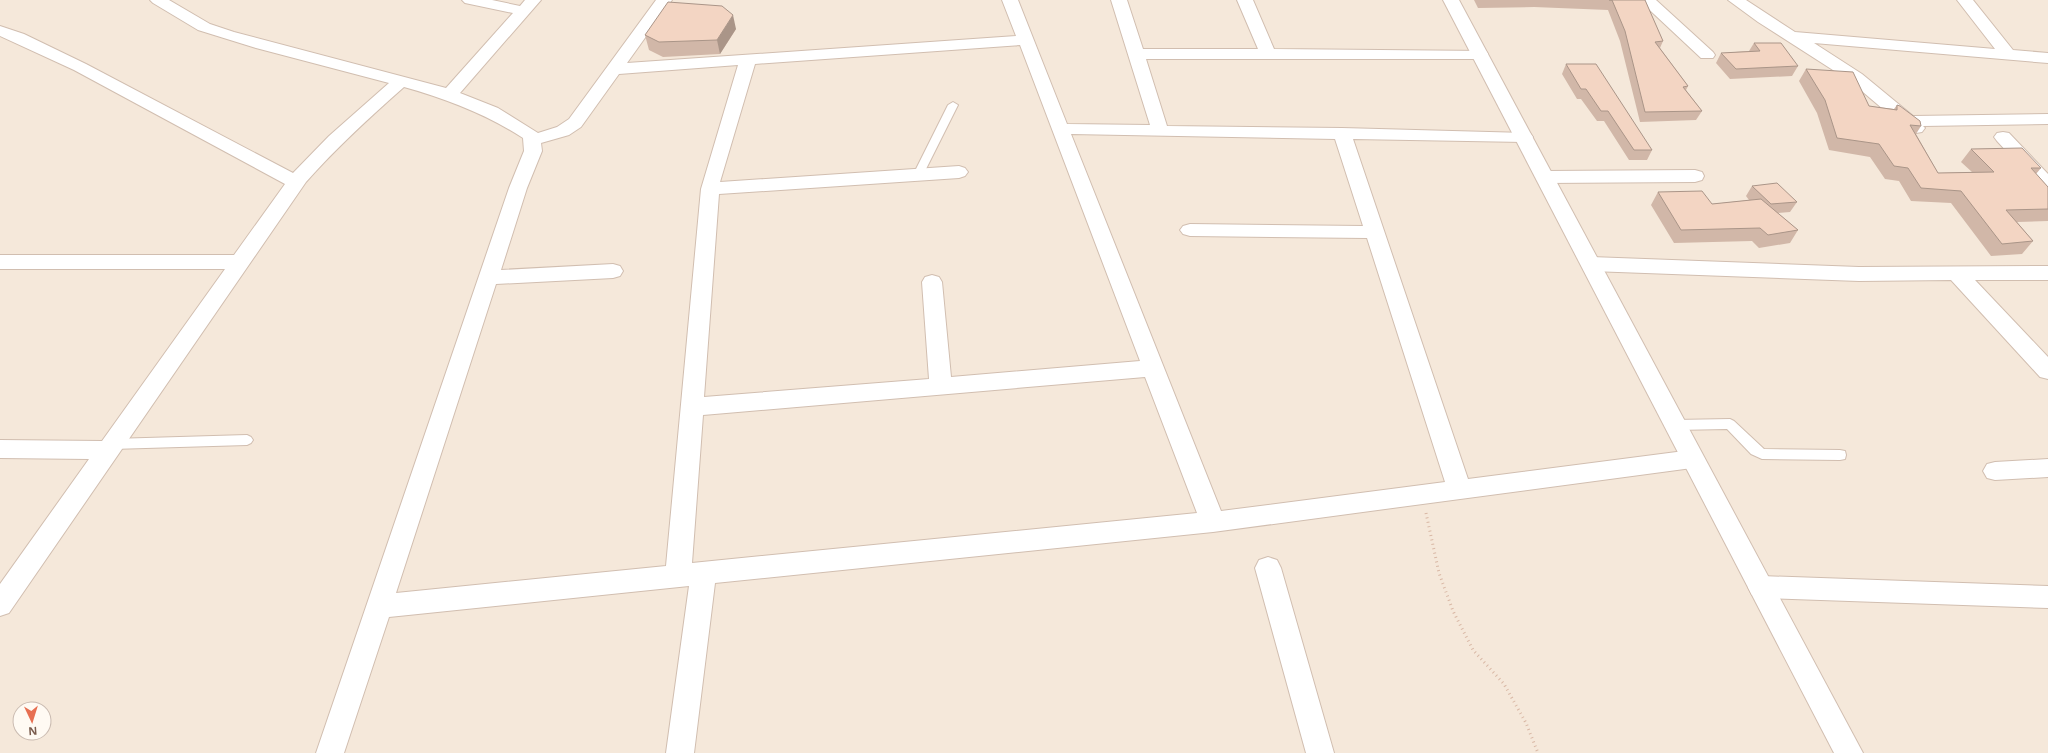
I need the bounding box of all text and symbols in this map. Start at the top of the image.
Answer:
north arrow [12,701,52,741]
text: N [28,724,38,739]

